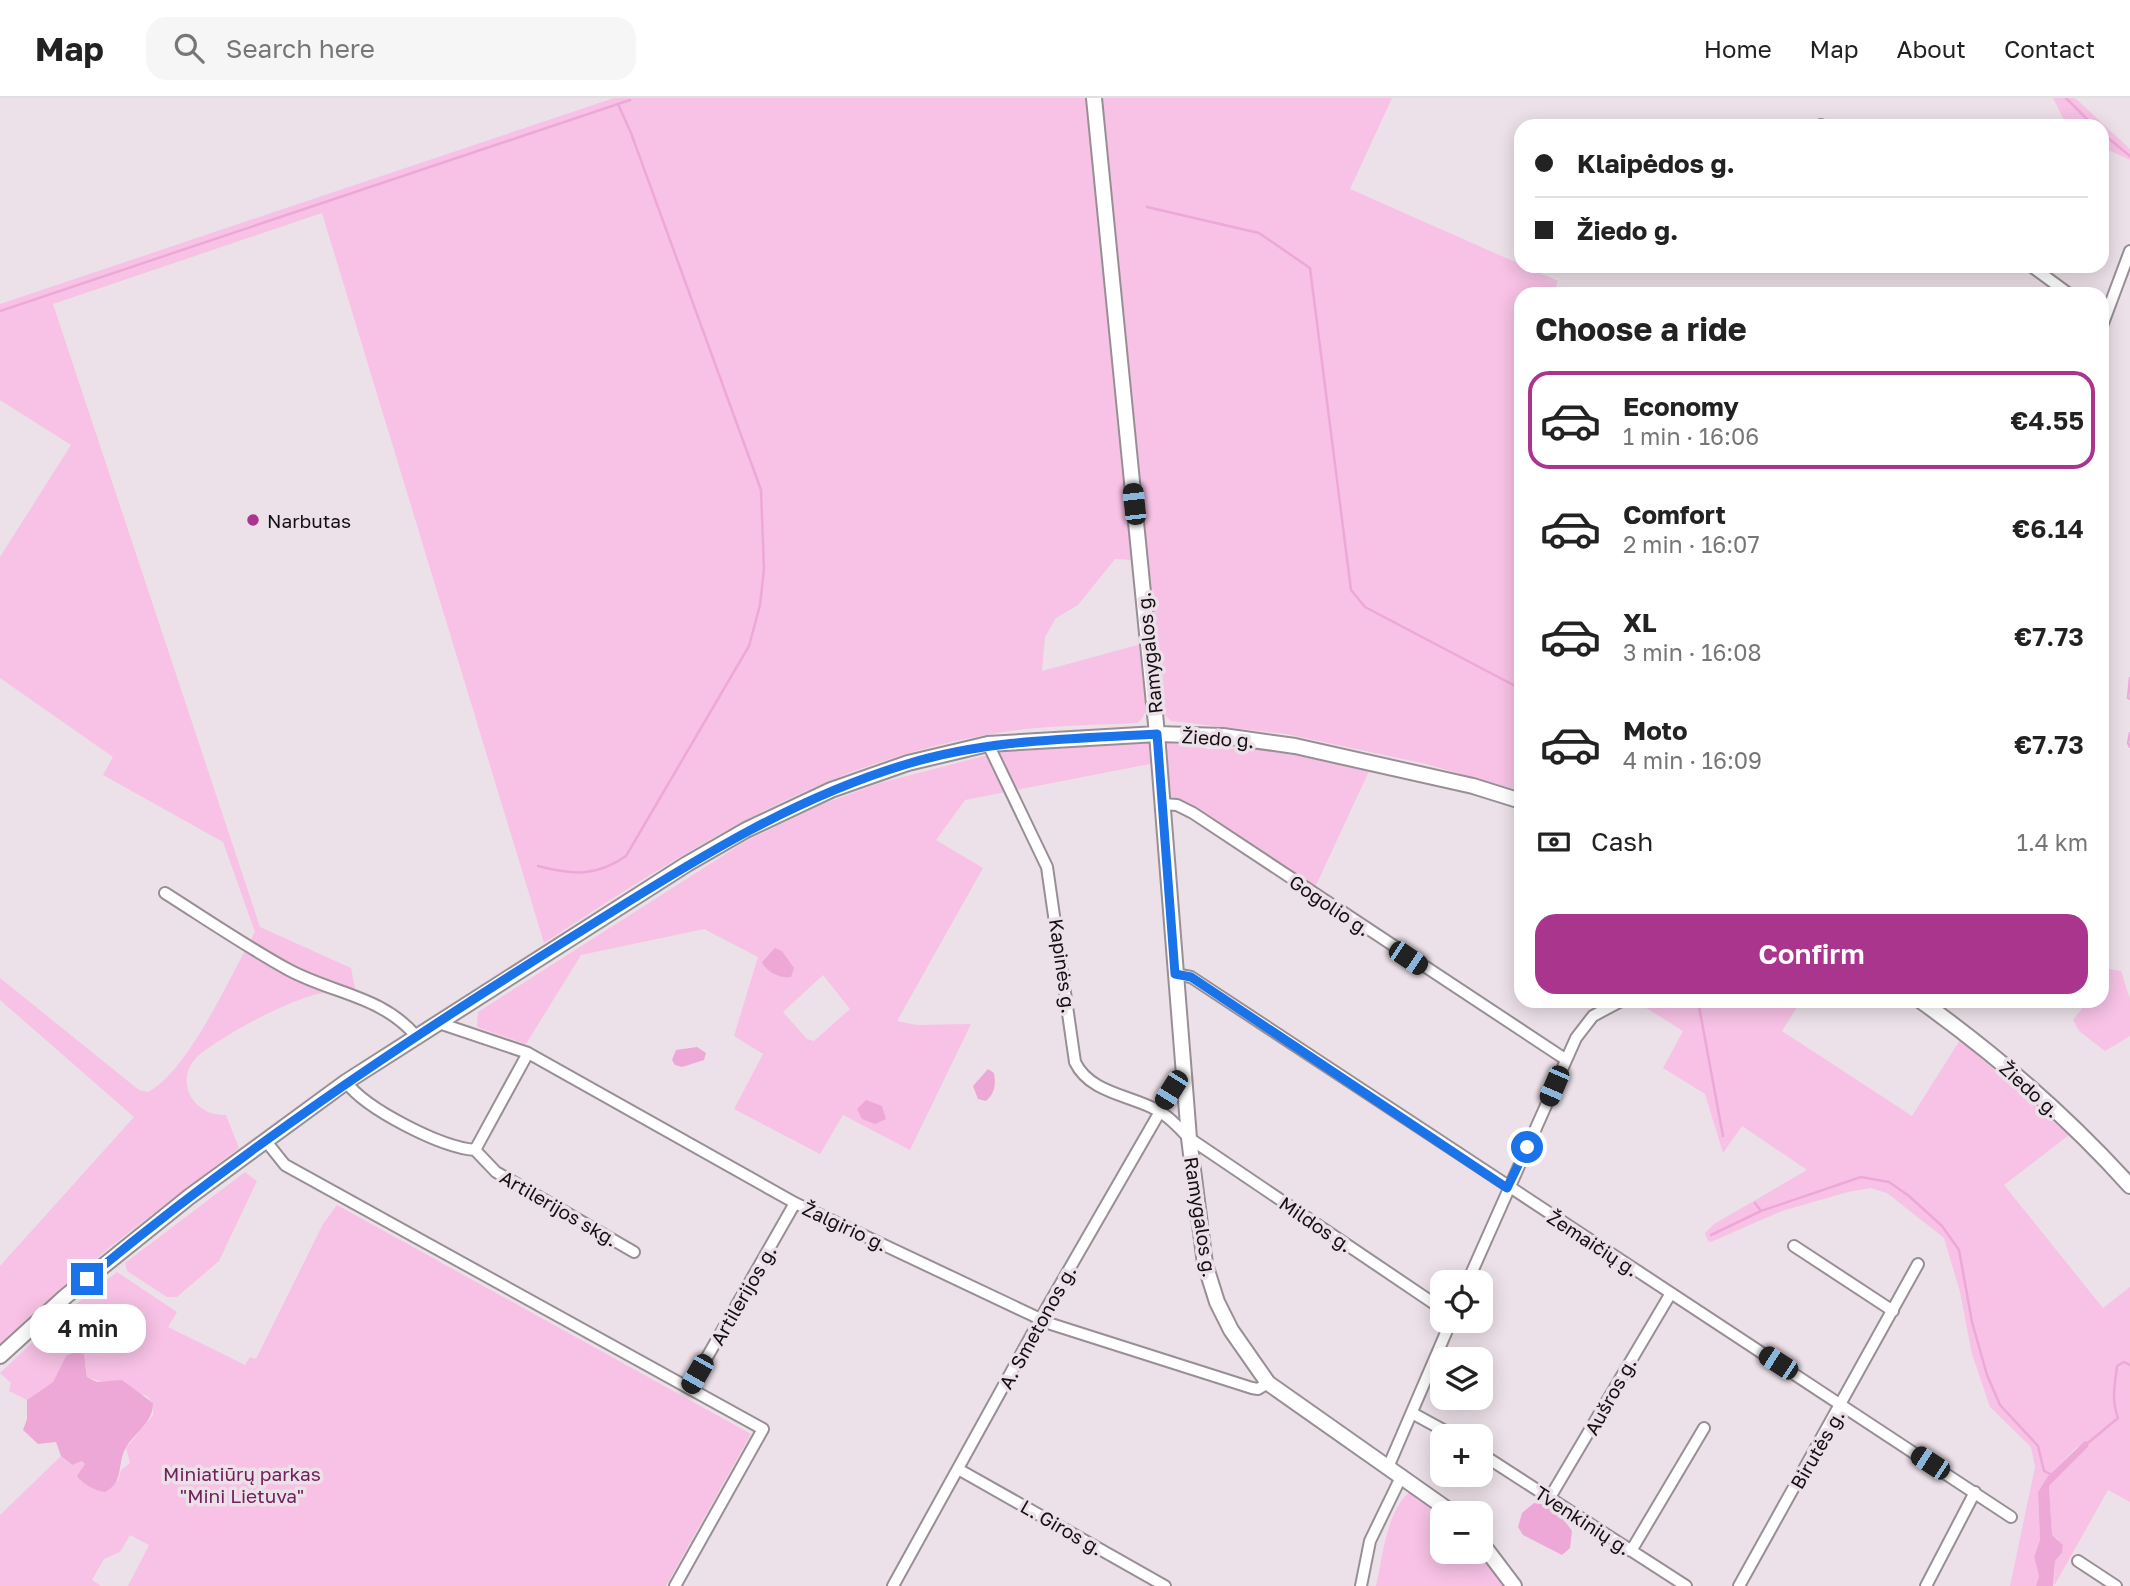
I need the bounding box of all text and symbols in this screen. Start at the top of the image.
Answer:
search box [146,17,636,80]
text: Map [35,29,104,68]
icon: search [170,29,208,67]
text: Search here [226,33,375,64]
text: Home [1704,34,1772,63]
text: Map [1810,34,1859,63]
text: About [1897,34,1966,63]
text: Contact [2004,34,2095,63]
text: Klaipėdos g. [1577,148,1735,179]
text: Žiedo g. [1577,215,1678,246]
text: Choose a ride [1535,310,1747,348]
icon: car [1539,389,1602,452]
text: Economy [1623,391,1739,422]
text: €4.55 [2011,405,2084,436]
text: 1 min · 16:06 [1623,422,1759,450]
car [1122,482,1147,526]
icon: car [1539,497,1602,560]
text: Comfort [1623,499,1726,530]
place label: Narbutas [267,509,351,532]
marker: Narbutas [245,512,261,528]
text: €6.14 [2012,513,2084,544]
text: 2 min · 16:07 [1623,530,1760,558]
street label: Ramygalos g. [1131,591,1167,715]
icon: car [1539,605,1602,668]
text: XL [1623,607,1657,638]
text: €7.73 [2014,621,2084,652]
text: 3 min · 16:08 [1623,638,1762,666]
icon: car [1539,713,1602,776]
text: Moto [1623,715,1688,746]
street label: Žiedo g. [1181,724,1255,752]
text: €7.73 [2014,729,2084,760]
text: 4 min · 16:09 [1623,746,1762,774]
icon: cash [1535,823,1573,861]
text: Cash [1591,826,1653,857]
text: 1.4 km [2017,828,2088,856]
street label: Gogolio g. [1285,870,1375,940]
button: Confirm [1535,914,2088,994]
street label: Kapinės g. [1045,917,1081,1015]
car [1385,938,1432,978]
street label: Žiedo g. [1995,1056,2065,1122]
car [1537,1063,1572,1109]
car [1151,1067,1192,1113]
route start [1511,1131,1543,1163]
street label: Ramygalos g. [1180,1155,1222,1279]
street label: Artilerijos skg. [496,1165,622,1251]
street label: Mildos g. [1275,1191,1357,1257]
street label: Žalgirio g. [799,1196,891,1256]
street label: Žemaičių g. [1543,1205,1643,1281]
street label: Artilerijos g. [705,1241,781,1349]
street label: A. Smetonos g. [994,1261,1080,1393]
route end [71,1263,103,1295]
map controls [1430,1270,1493,1564]
button: locate [1430,1270,1493,1333]
callout: 4 min [29,1304,145,1352]
text: 4 min [58,1314,118,1342]
car [1755,1343,1802,1383]
button: layers [1430,1347,1493,1410]
car [678,1351,717,1397]
street label: Aušros g. [1579,1353,1641,1439]
street label: Birutės g. [1785,1405,1849,1493]
button: + [1430,1424,1493,1487]
car [1907,1443,1954,1483]
park label: Miniatiūrų parkas "Mini Lietuva" [163,1462,321,1507]
street label: Tvenkinių g. [1531,1481,1635,1559]
street label: L. Giros g. [1017,1494,1107,1560]
button: − [1430,1501,1493,1564]

